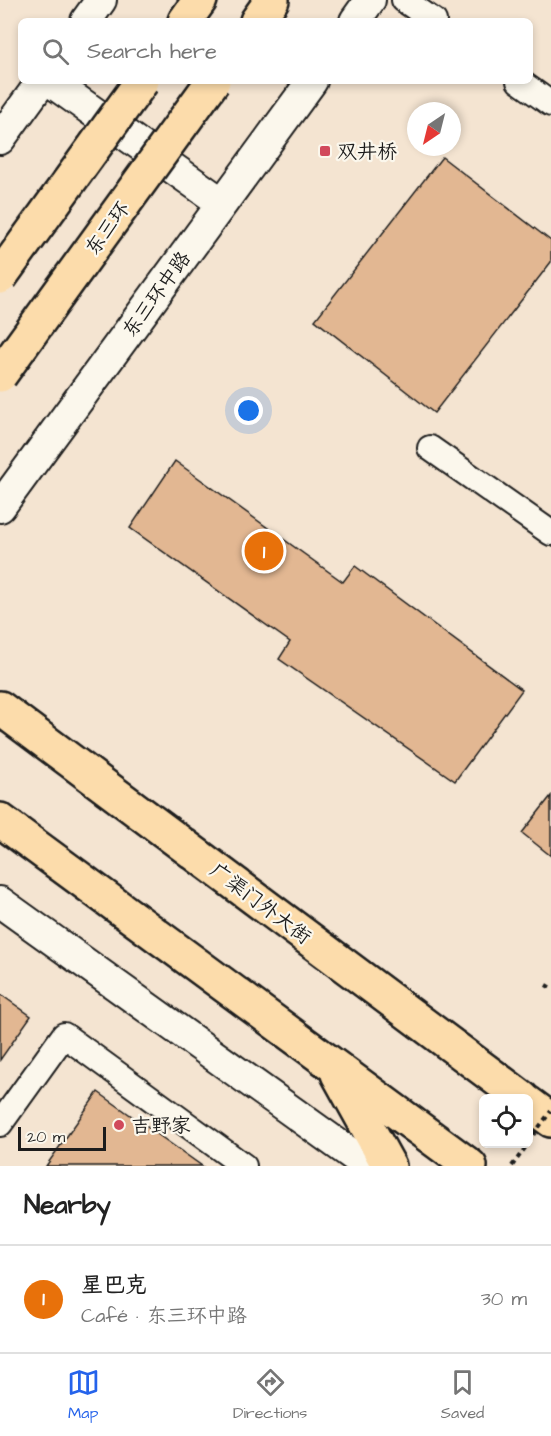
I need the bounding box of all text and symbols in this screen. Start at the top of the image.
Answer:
search box [18,18,533,84]
icon: search [39,35,72,68]
text: Search here [87,36,217,67]
north arrow [407,102,461,156]
place label: 双井桥 [337,138,397,166]
marker: 双井桥 [318,144,332,158]
street label: 东三环 [79,196,137,261]
street label: 东三环中路 [116,245,198,343]
your location [234,396,263,425]
pin: 1 [244,528,284,574]
street label: 广渠门外大街 [204,857,317,951]
map controls [479,1094,533,1148]
button: locate [479,1094,533,1148]
place label: 吉野家 [131,1112,191,1140]
marker: 吉野家 [112,1118,126,1132]
scale bar [18,1124,106,1152]
text: 20 m [27,1126,65,1148]
text: Nearby [24,1187,111,1223]
text: 星巴克 [81,1270,147,1301]
text: 1 [42,1285,45,1313]
text: 30 m [481,1285,527,1313]
text: Café · 东三环中路 [81,1302,247,1330]
tab: Map [67,1366,100,1424]
tab: Directions [233,1366,307,1424]
tab: Saved [441,1366,484,1424]

